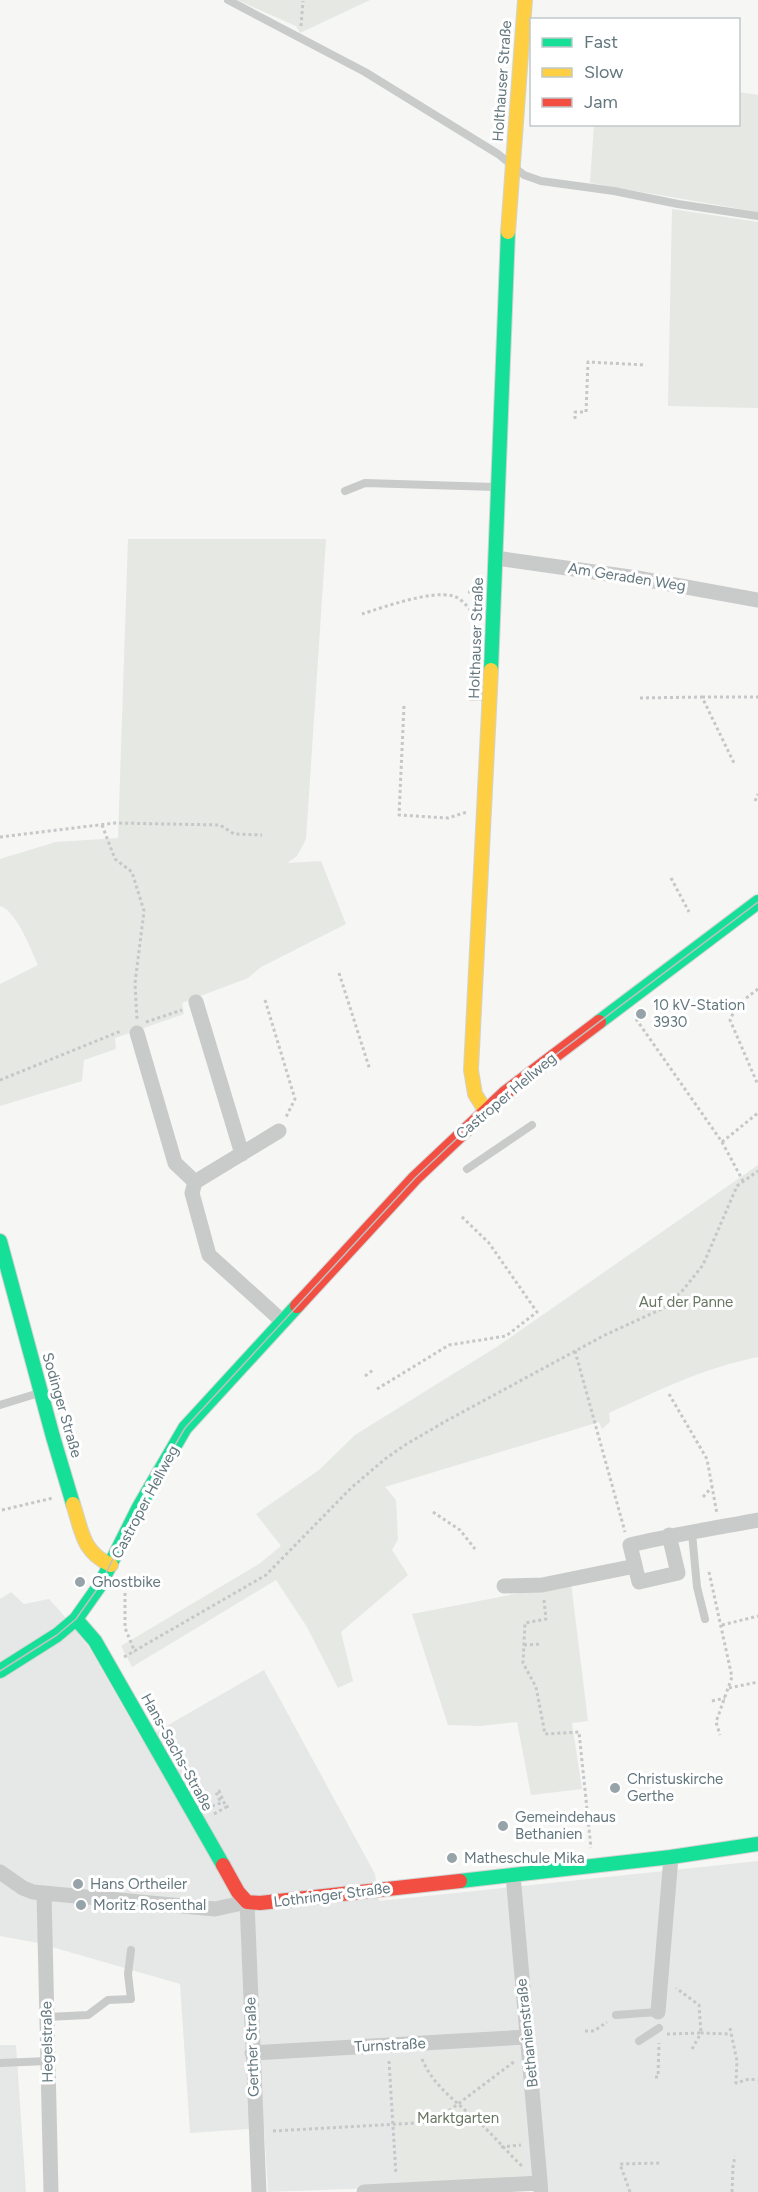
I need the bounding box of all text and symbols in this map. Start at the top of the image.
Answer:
legend [530,18,740,126]
street label: Holthauser Straße [489,20,515,142]
text: Fast [584,31,618,53]
text: Slow [584,61,623,83]
text: Jam [584,91,618,113]
street label: Am Geraden Weg [567,559,687,595]
street label: Holthauser Straße [465,577,487,699]
place label: 10 kV-Station 3930 [653,996,745,1031]
marker: 10 kV-Station 3930 [634,1007,648,1021]
street label: Castroper Hellweg [452,1049,560,1143]
park label: Auf der Panne [639,1293,733,1311]
street label: Sodinger Straße [38,1350,86,1460]
street label: Castroper Hellweg [108,1442,182,1562]
place label: Ghostbike [92,1573,161,1591]
marker: Ghostbike [73,1575,87,1589]
street label: Hans-Sachs-Straße [137,1690,217,1814]
place label: Christuskirche Gerthe [627,1770,723,1805]
marker: Christuskirche Gerthe [608,1781,622,1795]
place label: Gemeindehaus Bethanien [515,1808,616,1843]
marker: Gemeindehaus Bethanien [496,1819,510,1833]
place label: Matheschule Mika [464,1849,585,1867]
marker: Matheschule Mika [445,1851,459,1865]
place label: Hans Ortheiler [90,1875,187,1893]
marker: Hans Ortheiler [71,1877,85,1891]
street label: Lothringer Straße [273,1879,391,1911]
place label: Moritz Rosenthal [93,1896,206,1914]
marker: Moritz Rosenthal [74,1898,88,1912]
street label: Bethanienstraße [512,1978,542,2088]
street label: Gerther Straße [241,1997,263,2097]
street label: Hegelstraße [37,2001,57,2083]
street label: Turnstraße [354,2034,426,2056]
park label: Marktgarten [417,2109,499,2127]

